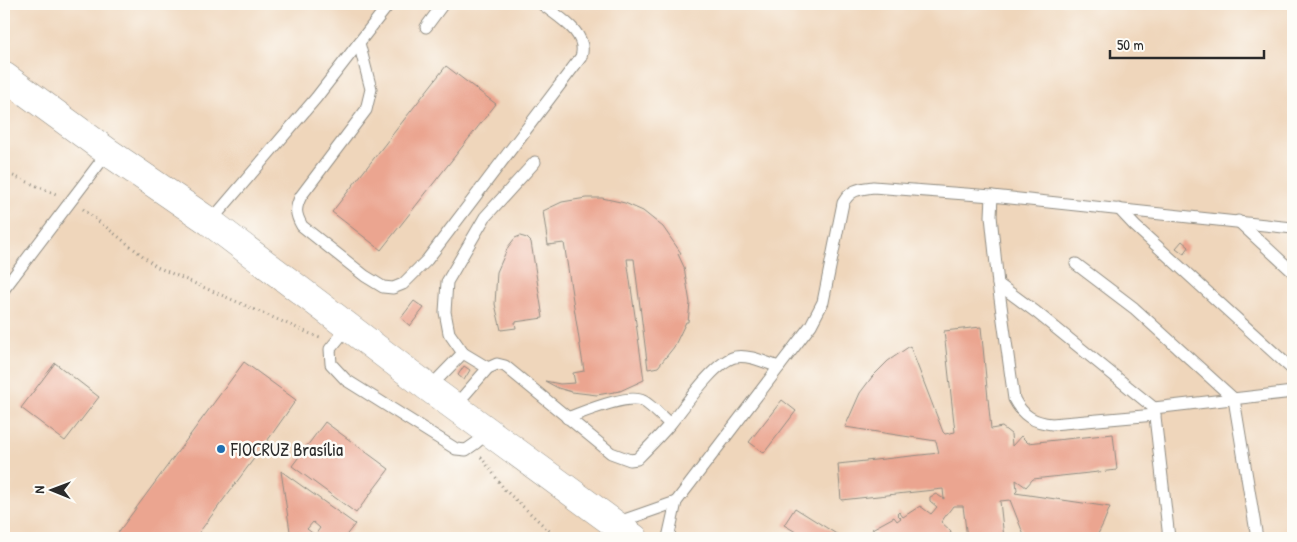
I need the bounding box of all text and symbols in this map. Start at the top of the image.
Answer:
scale bar [1110,28,1263,60]
text: 50 m [1117,34,1144,55]
place label: FIOCRUZ Brasília [230,437,343,462]
marker: FIOCRUZ Brasília [215,443,227,455]
north arrow [28,464,78,514]
text: N [29,485,48,494]

